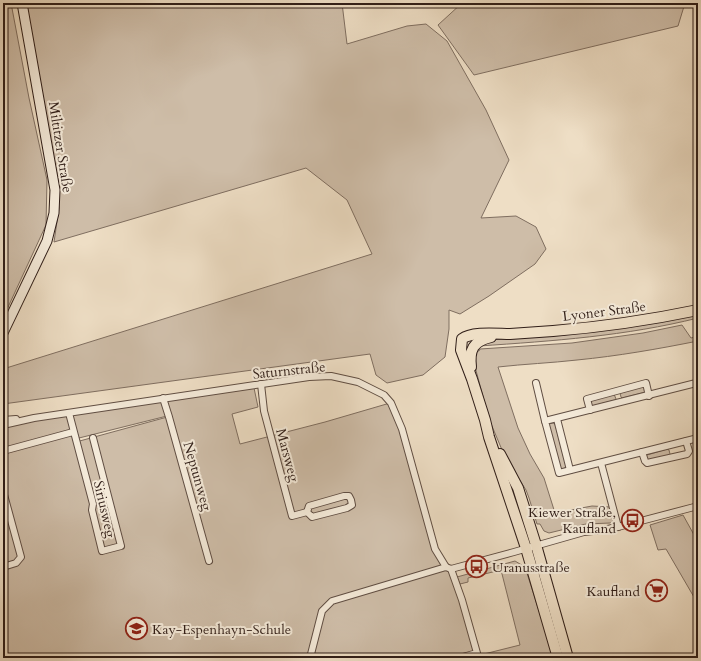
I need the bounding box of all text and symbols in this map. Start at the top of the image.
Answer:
street label: Miltitzer Straße [44,100,77,194]
street label: Lyoner Straße [561,297,647,326]
street label: Saturnstraße [252,357,326,384]
street label: Marsweg [271,426,304,484]
street label: Neptunweg [179,439,217,513]
street label: Siriusweg [89,479,120,540]
place label: Kiewer Straße, Kaufland [528,503,617,538]
bus stop icon: Kiewer Straße, Kaufland [619,507,645,533]
bus stop icon: Uranusstraße [463,554,489,580]
place label: Uranusstraße [492,558,570,577]
supermarket icon: Kaufland [643,578,669,604]
place label: Kaufland [586,582,641,601]
school or university icon: Kay-Espenhayn-Schule [123,616,149,642]
place label: Kay-Espenhayn-Schule [152,620,291,639]

